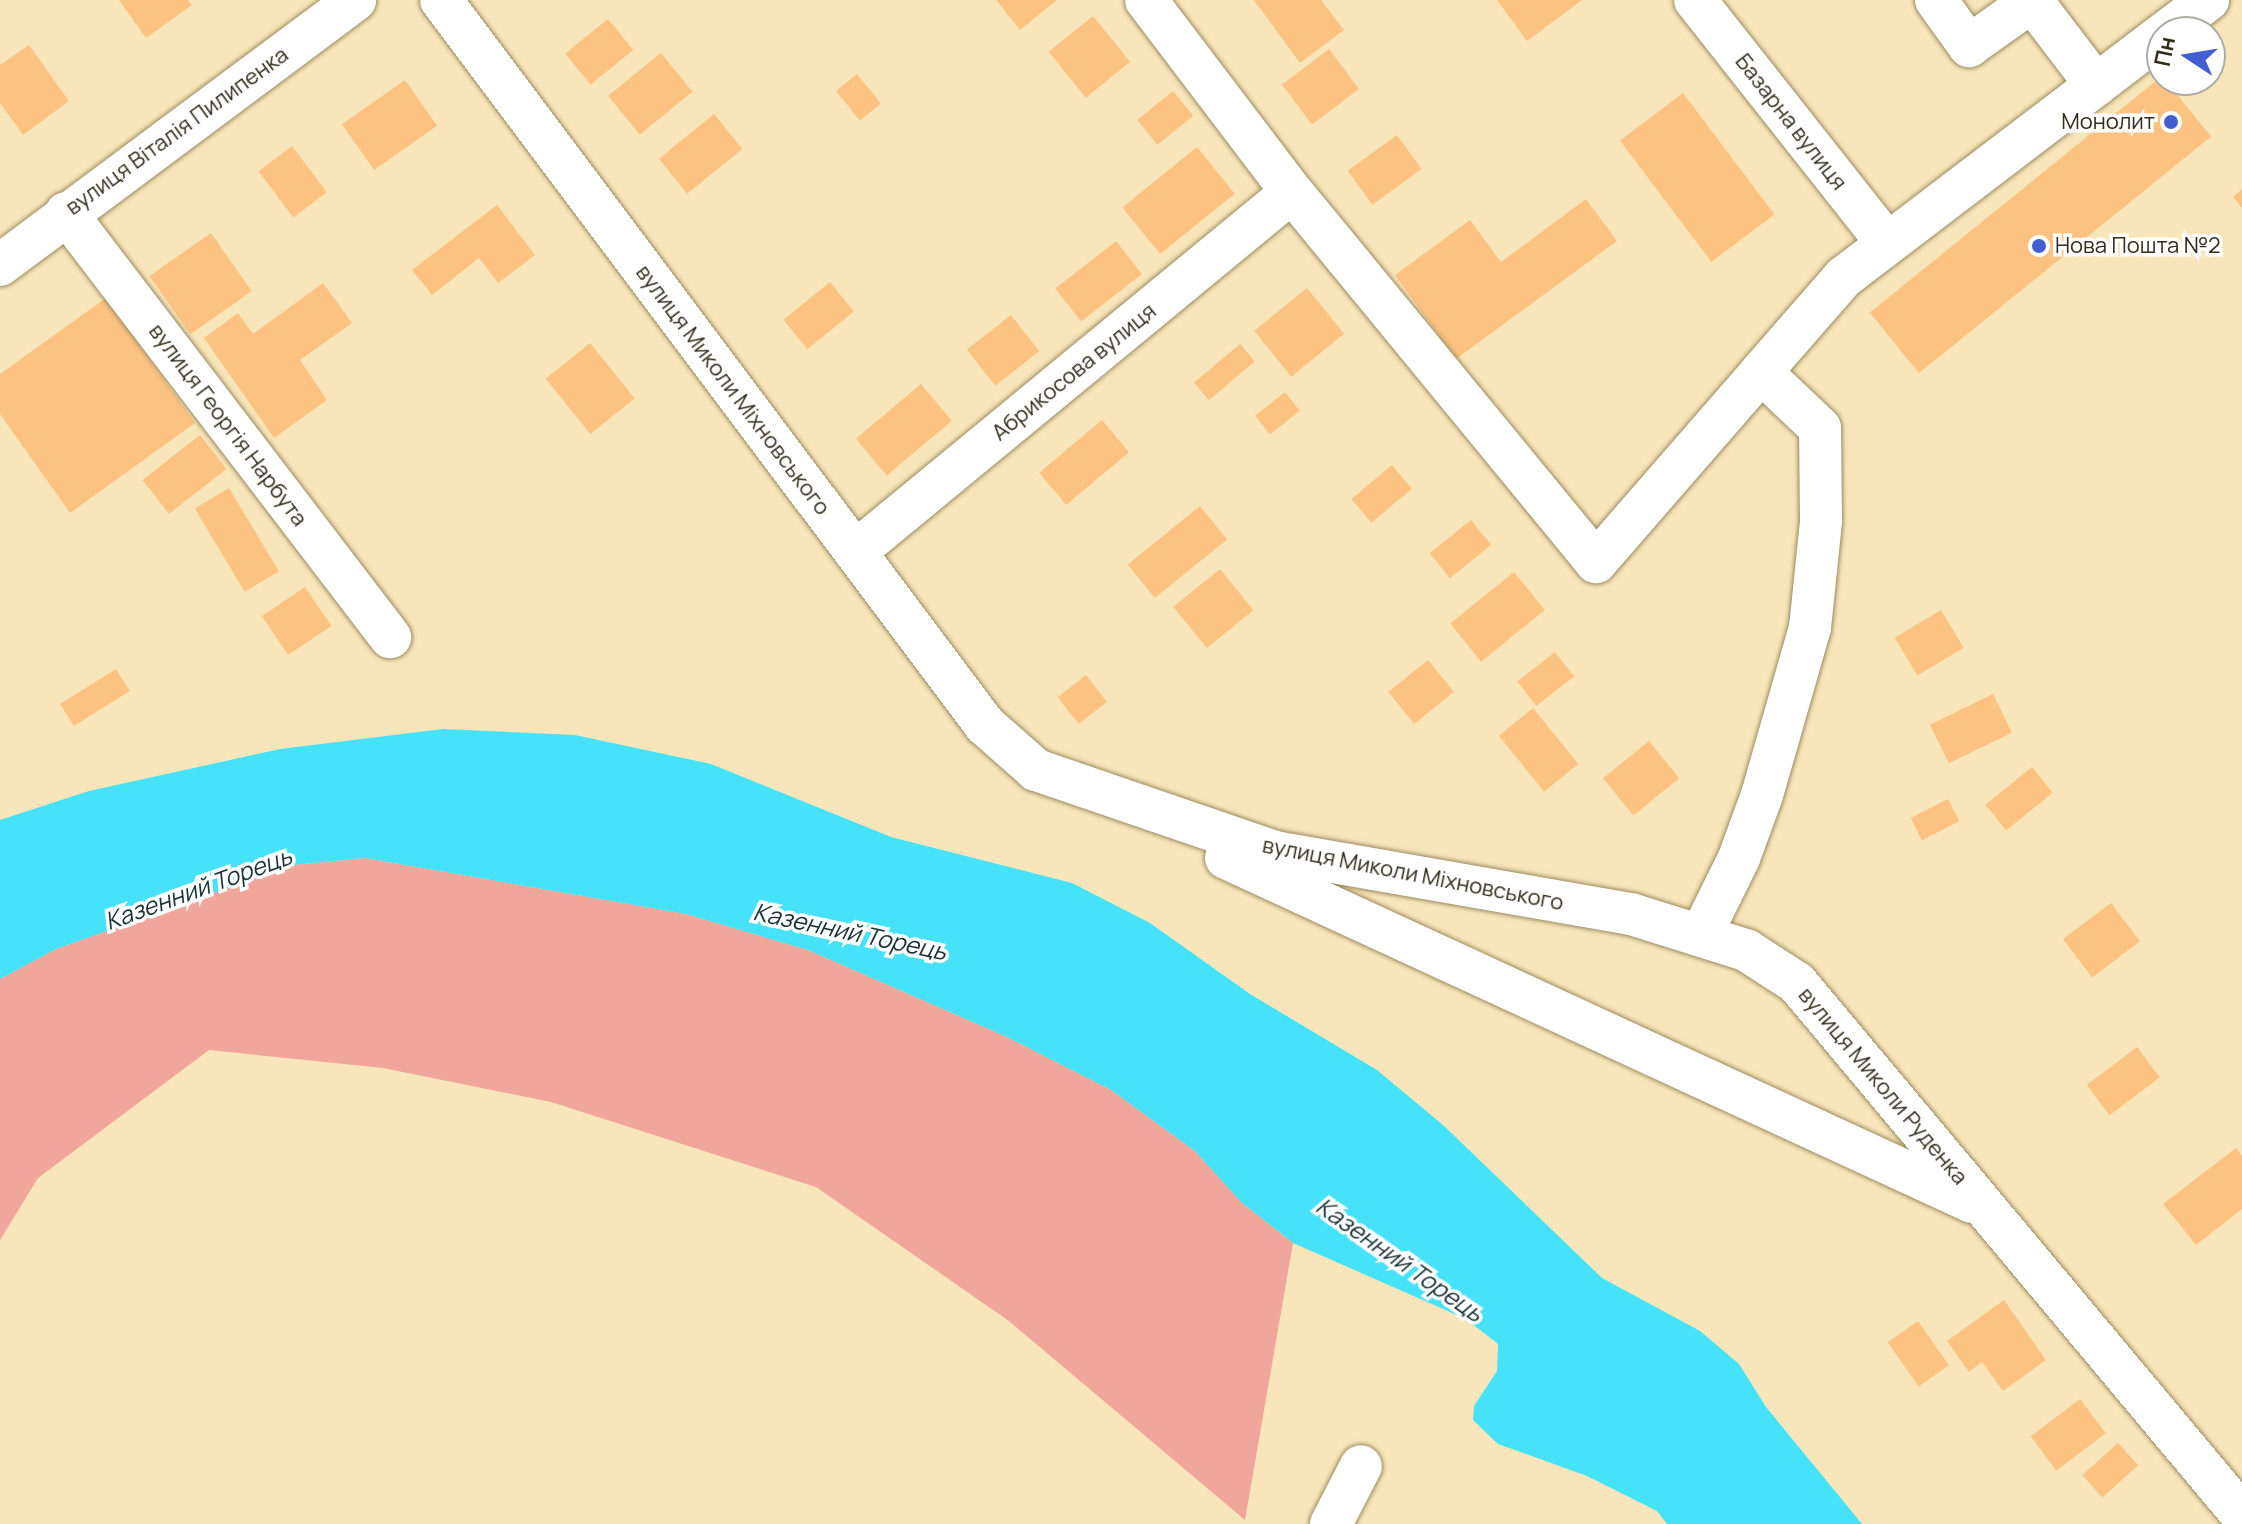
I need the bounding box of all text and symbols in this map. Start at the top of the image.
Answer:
north arrow [2146,16,2226,96]
text: Пн [2147,34,2182,69]
street label: вулиця Віталія Пилипенка [61,41,293,221]
street label: Базарна вулиця [1730,49,1852,195]
place label: Монолит [2061,109,2155,135]
marker: Монолит [2162,113,2180,131]
place label: Нова Пошта №2 [2055,233,2221,259]
marker: Нова Пошта №2 [2030,237,2048,255]
street label: вулиця Миколи Міхновського [630,260,836,520]
street label: Абрикосова вулиця [987,298,1161,446]
street label: вулиця Георгія Нарбута [143,319,313,531]
street label: вулиця Миколи Міхновського [1260,832,1566,916]
water label: Казенний Торець [101,841,295,935]
water label: Казенний Торець [751,896,949,966]
street label: вулиця Миколи Руденка [1793,982,1973,1190]
water label: Казенний Торець [1311,1191,1489,1327]

